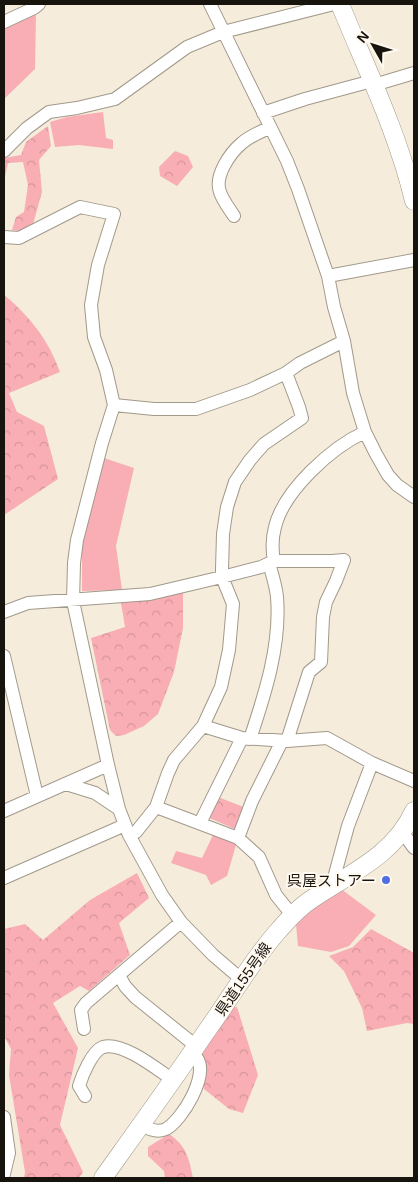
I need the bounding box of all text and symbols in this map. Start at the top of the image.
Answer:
north arrow [348,20,398,70]
text: N [353,28,372,46]
place label: 呉屋ストアー [287,872,376,889]
marker: 呉屋ストアー [380,874,392,886]
street label: 県道155号線 [212,939,274,1019]

